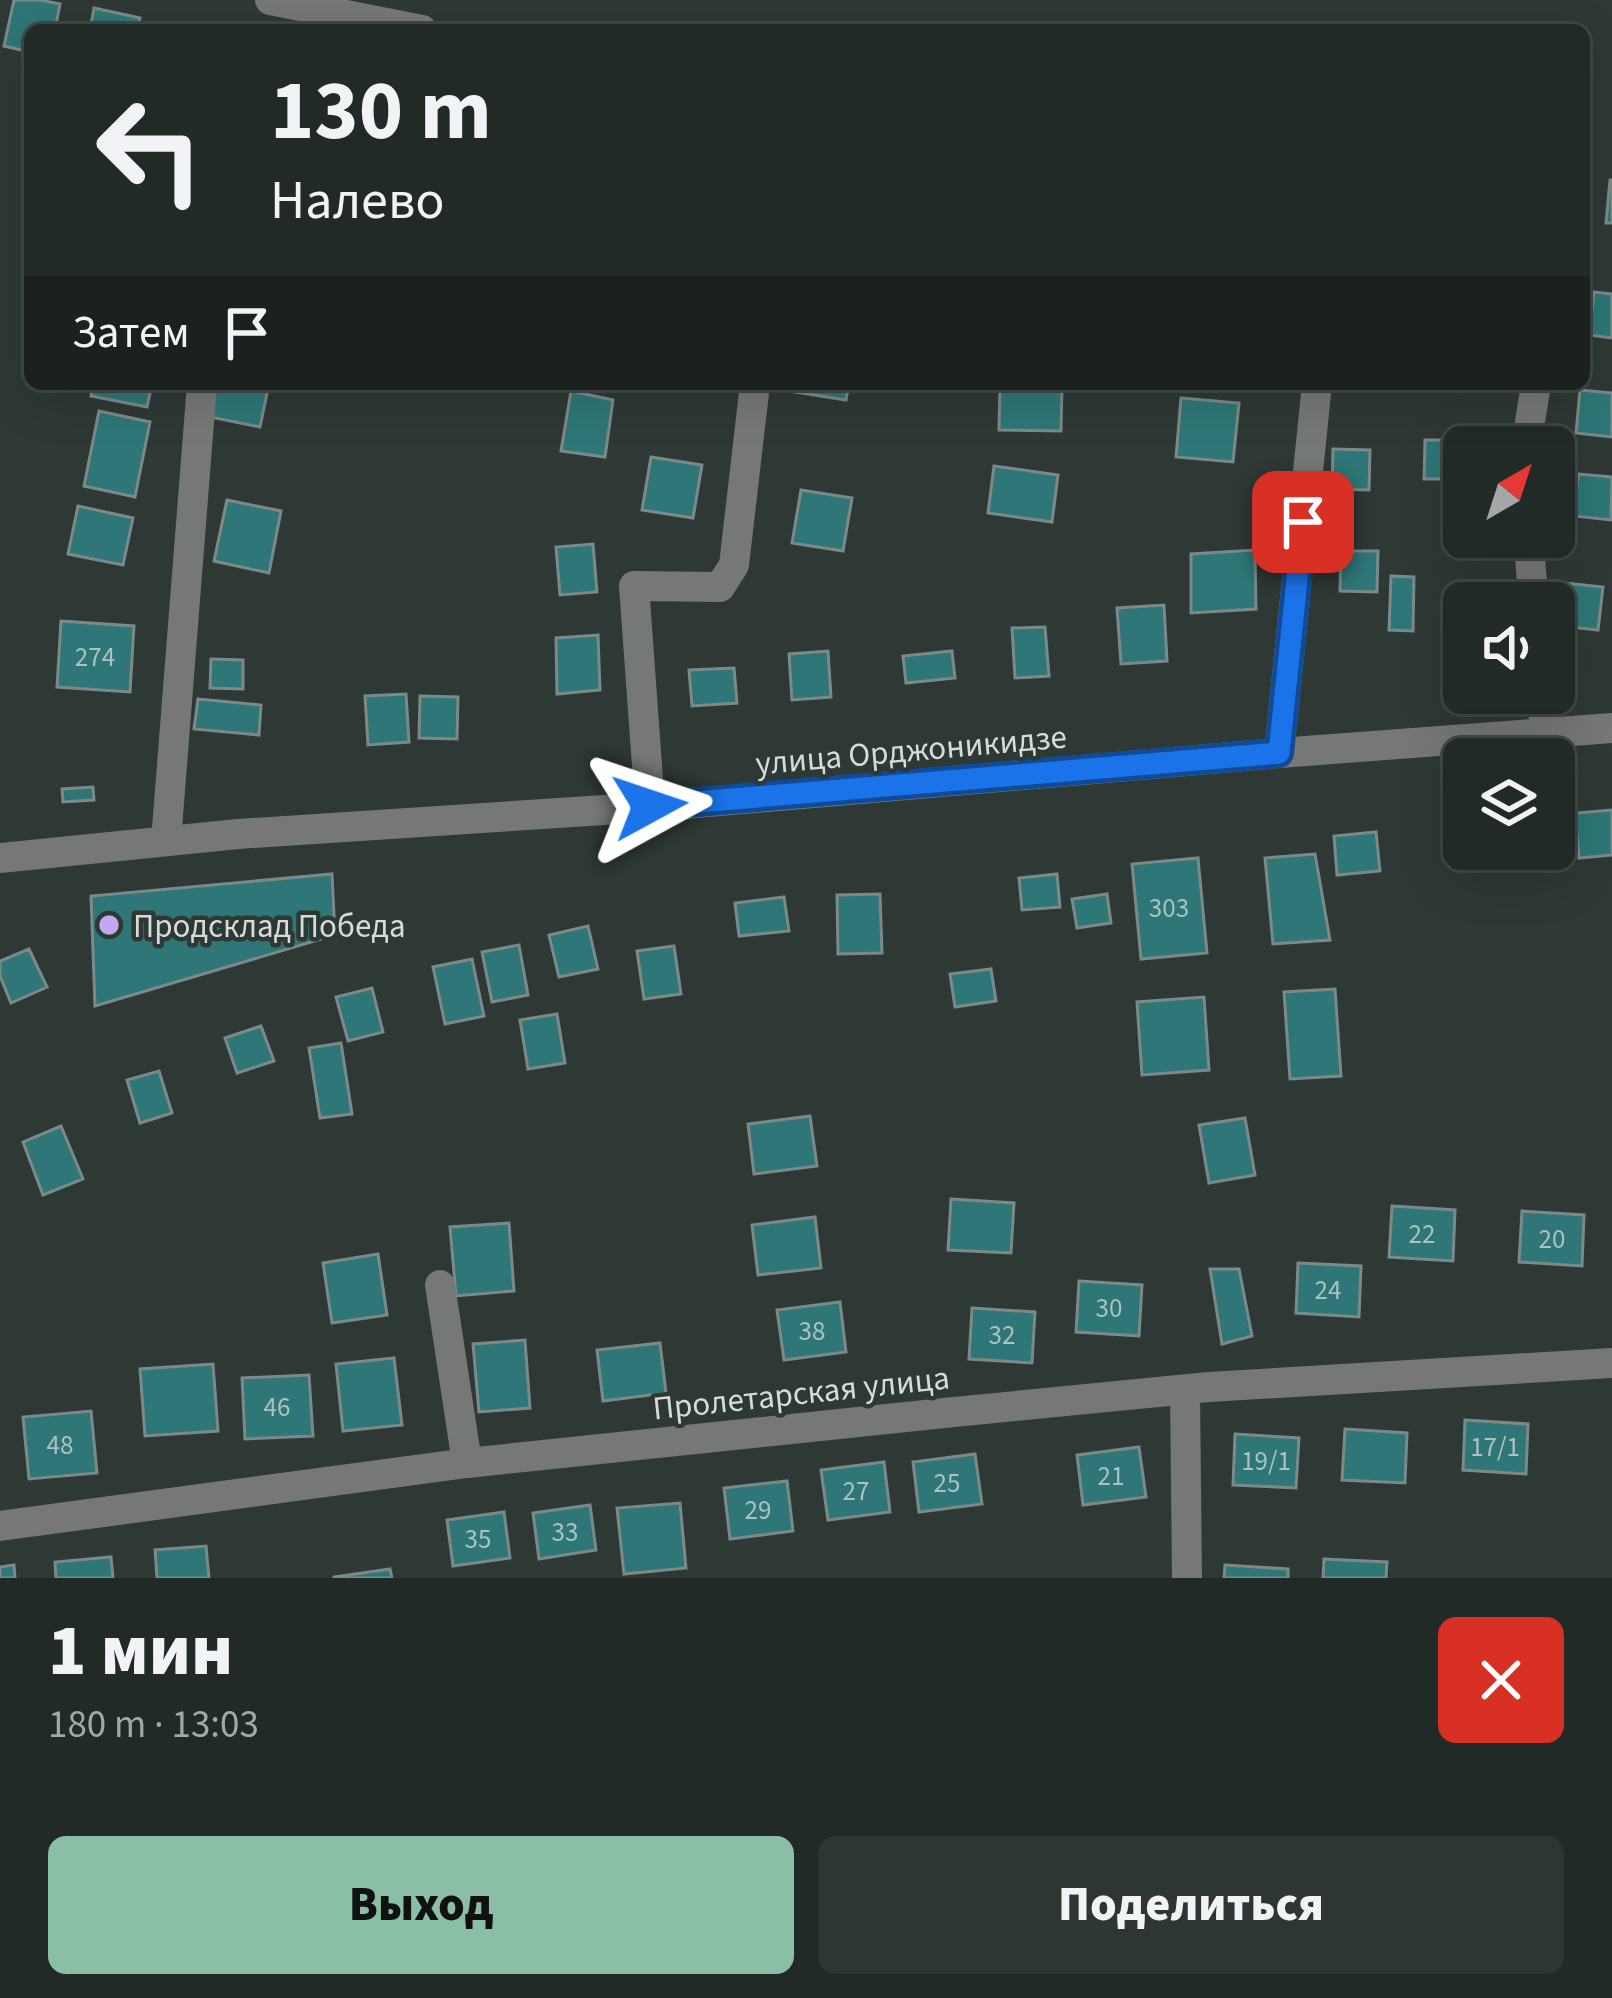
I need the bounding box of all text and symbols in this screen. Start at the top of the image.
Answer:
text: 130 m [270,52,492,172]
icon: left [72,72,228,228]
text: Налево [270,163,445,240]
icon: arrive [214,300,280,366]
text: Затем [72,301,190,365]
north arrow [1443,426,1575,558]
map controls [1443,426,1575,870]
pin [1252,471,1354,573]
icon: arrive [1270,489,1336,555]
button: sound [1443,582,1575,714]
house number: 274 [75,638,115,677]
street label: улица Орджоникидзе [754,713,1069,788]
button: layers [1443,738,1575,870]
position arrow [587,743,713,869]
house number: 303 [1149,889,1189,928]
place label: Продсклад Победа [133,903,406,950]
marker: Продсклад Победа [96,912,122,938]
house number: 22 [1409,1215,1435,1254]
house number: 20 [1539,1220,1565,1259]
house number: 24 [1315,1271,1341,1310]
house number: 30 [1096,1289,1122,1328]
house number: 38 [799,1312,825,1351]
house number: 32 [989,1316,1015,1355]
street label: Пролетарская улица [650,1355,952,1432]
house number: 46 [264,1388,290,1427]
house number: 48 [47,1426,73,1465]
house number: 17/1 [1470,1428,1520,1467]
house number: 19/1 [1241,1442,1291,1481]
house number: 21 [1098,1457,1124,1496]
house number: 25 [934,1464,960,1503]
house number: 27 [843,1472,869,1511]
house number: 29 [745,1491,771,1530]
house number: 33 [552,1513,578,1552]
house number: 35 [465,1520,491,1559]
text: 1 мин [48,1600,233,1703]
button: close [1438,1617,1564,1743]
text: 180 m · 13:03 [48,1697,259,1753]
button: Выход [48,1836,794,1974]
button: Поделиться [818,1836,1564,1974]

